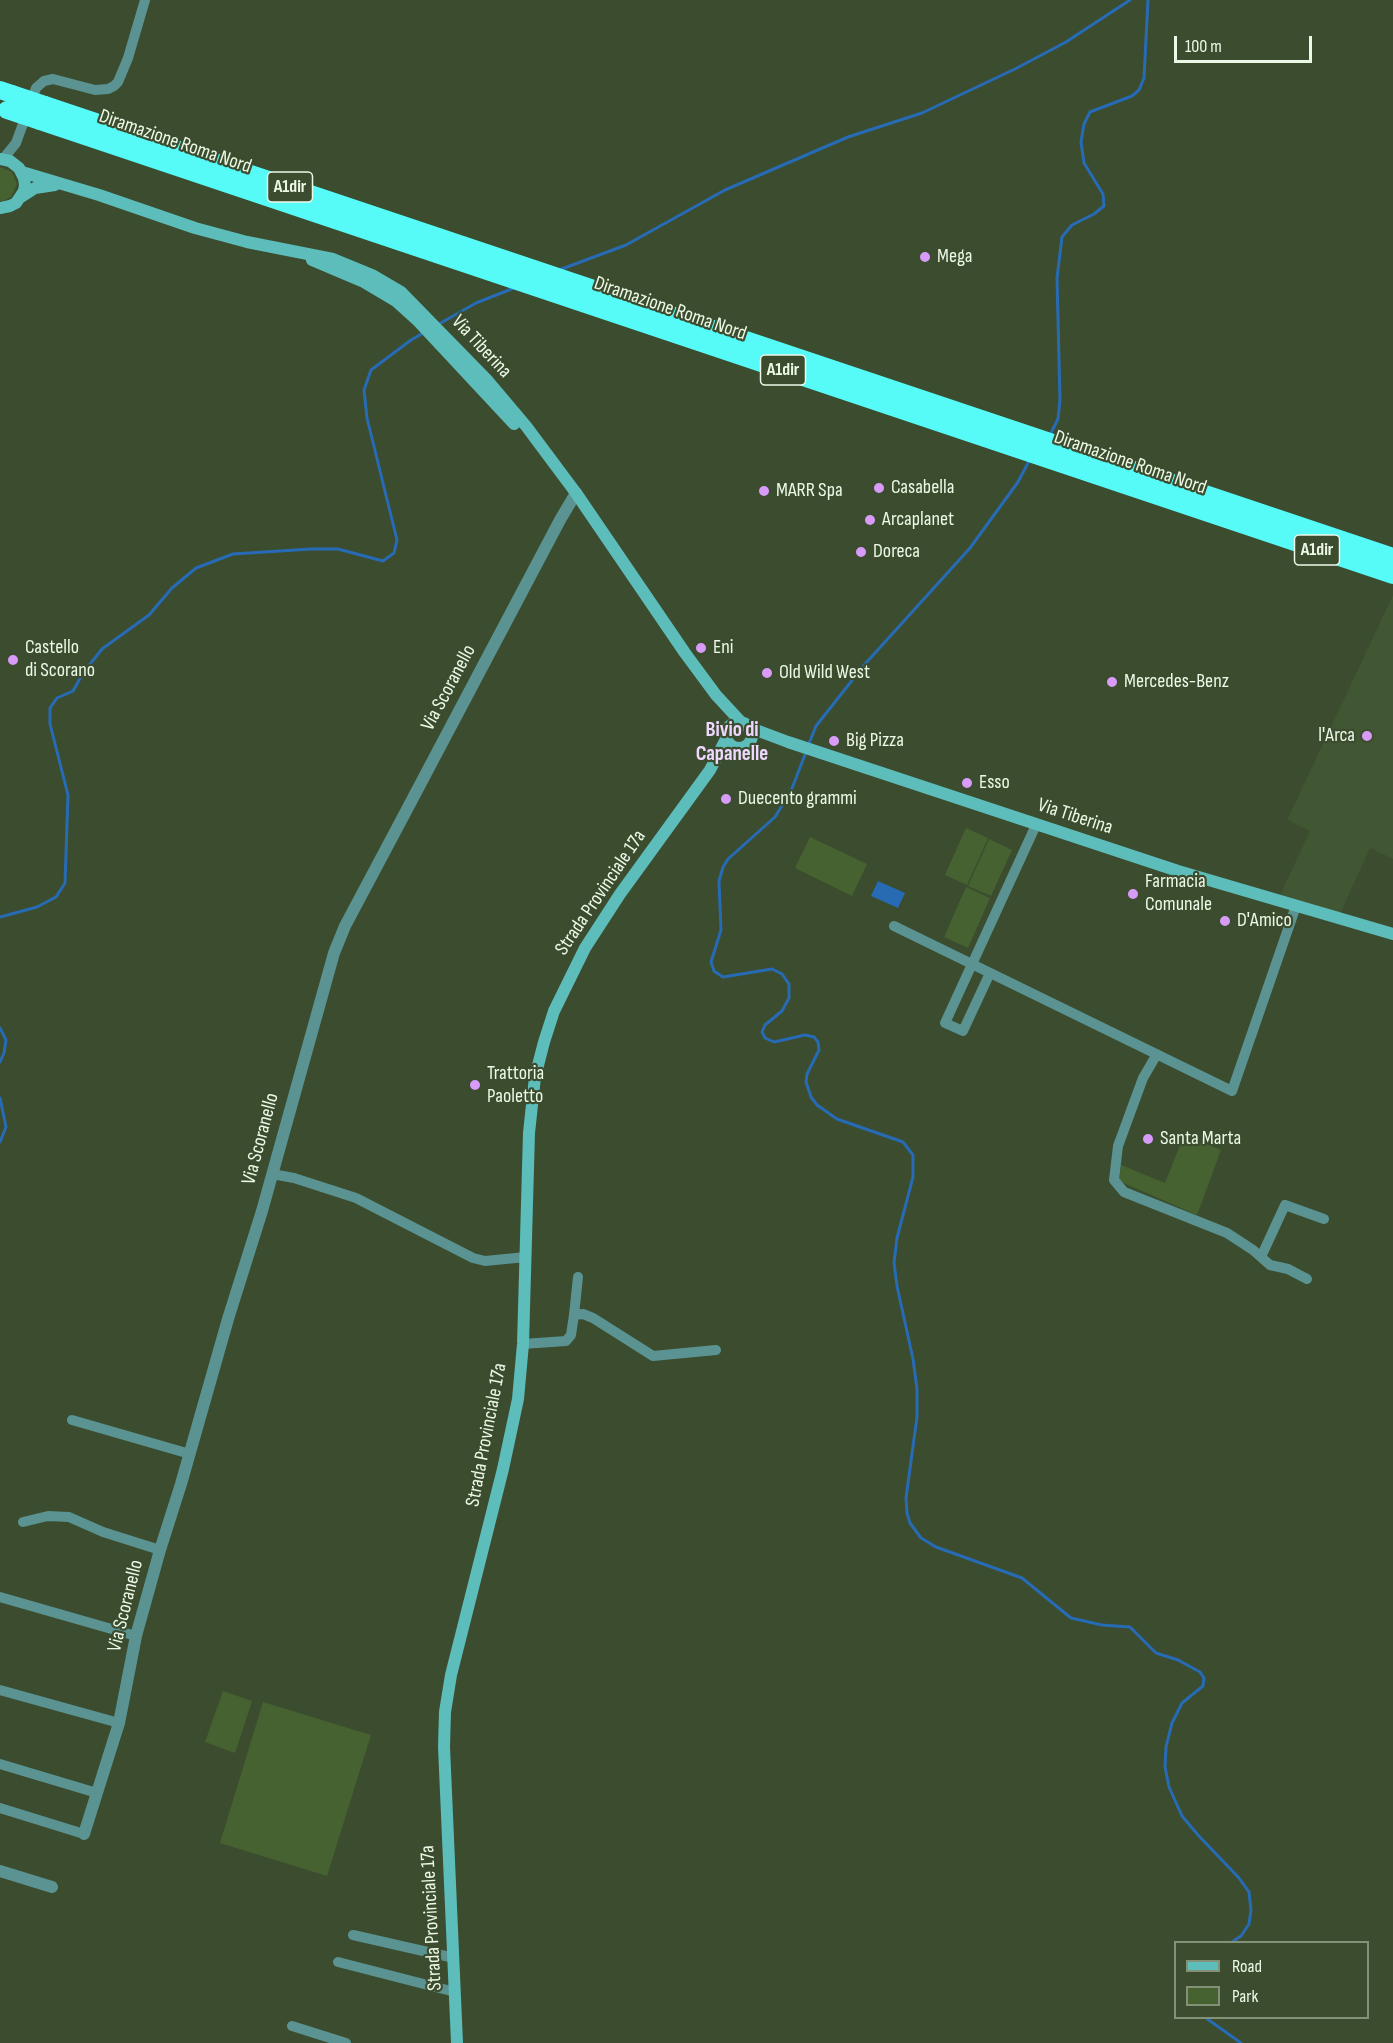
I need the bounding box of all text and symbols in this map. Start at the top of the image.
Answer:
scale bar [1177,24,1315,62]
text: 100 m [1185,36,1222,57]
street label: Diramazione Roma Nord [96,105,254,179]
road number: A1dir [268,172,312,202]
place label: Mega [937,245,972,269]
marker: Mega [918,250,932,264]
street label: Diramazione Roma Nord [591,272,749,346]
street label: Via Tiberina [446,310,516,384]
road number: A1dir [760,355,806,385]
street label: Diramazione Roma Nord [1051,426,1209,500]
place label: Casabella [891,476,954,500]
place label: MARR Spa [776,479,843,503]
marker: Casabella [872,481,886,495]
marker: MARR Spa [757,484,771,498]
place label: Arcaplanet [882,508,954,532]
marker: Arcaplanet [863,513,877,527]
road number: A1dir [1294,535,1340,565]
place label: Doreca [873,540,920,564]
marker: Doreca [854,545,868,559]
place label: Castello di Scorano [25,636,95,683]
place label: Eni [713,636,734,660]
street label: Via Scoranello [416,641,482,735]
marker: Eni [694,641,708,655]
marker: Castello di Scorano [6,653,20,667]
place label: Old Wild West [779,661,870,685]
marker: Old Wild West [760,666,774,680]
place label: Mercedes-Benz [1124,670,1229,694]
marker: Mercedes-Benz [1105,675,1119,689]
district label: Bivio di Capanelle [696,718,768,768]
place label: l'Arca [1318,724,1355,748]
place label: Big Pizza [846,729,904,753]
marker: l'Arca [1360,729,1374,743]
marker: Big Pizza [827,734,841,748]
place label: Esso [979,771,1010,795]
marker: Esso [960,776,974,790]
place label: Duecento grammi [738,787,857,811]
marker: Duecento grammi [719,792,733,806]
street label: Via Tiberina [1034,794,1116,840]
street label: Strada Provinciale 17a [550,826,652,960]
place label: Farmacia Comunale [1145,870,1212,917]
marker: Farmacia Comunale [1126,887,1140,901]
place label: D'Amico [1237,909,1292,933]
marker: D'Amico [1218,914,1232,928]
place label: Trattoria Paoletto [487,1062,544,1109]
marker: Trattoria Paoletto [468,1078,482,1092]
street label: Via Scoranello [237,1091,285,1187]
place label: Santa Marta [1160,1127,1241,1151]
marker: Santa Marta [1141,1132,1155,1146]
street label: Strada Provinciale 17a [461,1361,513,1509]
street label: Via Scoranello [103,1558,149,1654]
street label: Strada Provinciale 17a [416,1845,448,1991]
legend [1174,1941,1369,2019]
text: Road [1232,1956,1262,1977]
text: Park [1232,1986,1258,2007]

